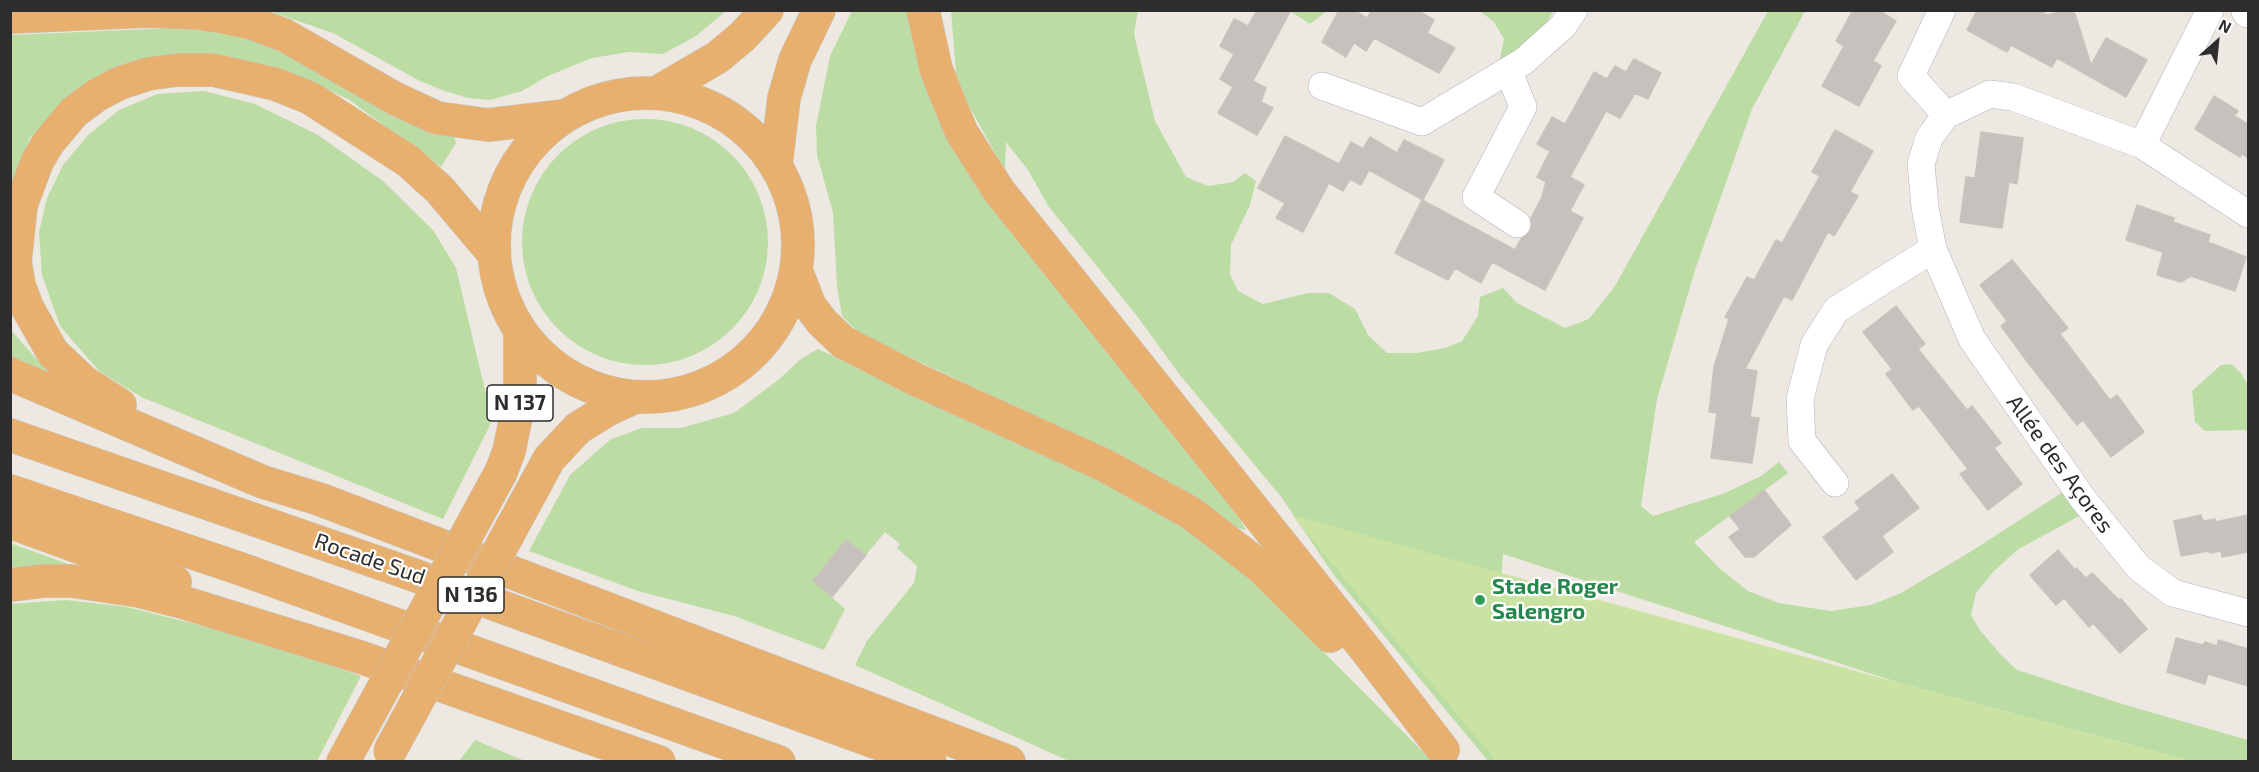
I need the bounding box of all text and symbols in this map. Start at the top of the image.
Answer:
north arrow [2187,12,2247,72]
text: N [2216,14,2235,37]
road number: N 137 [487,385,553,421]
street label: Allée des Açores [2001,390,2119,538]
street label: Rocade Sud [311,528,429,590]
place label: Stade Roger Salengro [1492,574,1618,626]
road number: N 136 [438,577,504,613]
marker: Stade Roger Salengro [1473,593,1487,607]

